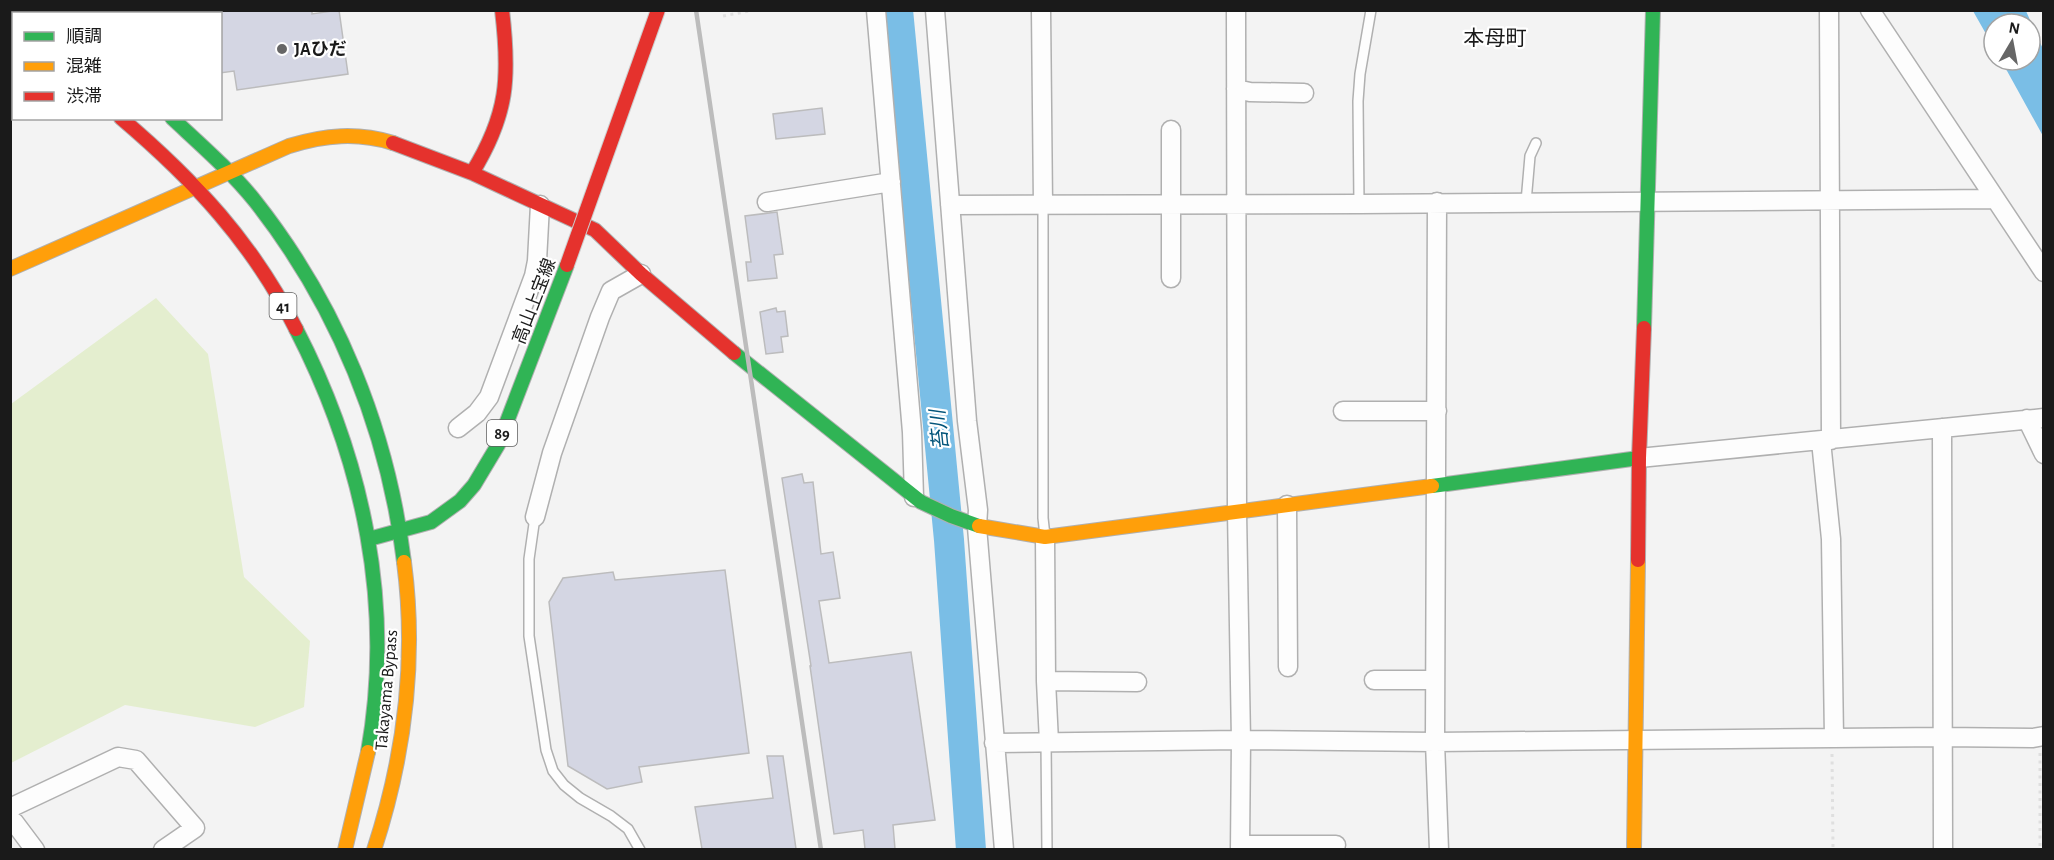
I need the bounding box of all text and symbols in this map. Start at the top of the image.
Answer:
legend [12,12,222,120]
north arrow [1982,12,2042,72]
text: N [2008,19,2021,37]
district label: 本母町 [1464,27,1527,49]
text: 順調 [66,28,102,46]
place label: JAひだ [294,40,347,59]
marker: JAひだ [275,42,289,56]
text: 混雑 [66,56,102,76]
text: 渋滞 [66,87,102,106]
street label: 高山上宝線 [509,255,559,347]
road number: 41 [270,293,296,319]
water label: 苔川 [927,407,952,451]
road number: 89 [487,420,517,446]
street label: Takayama Bypass [373,629,401,751]

